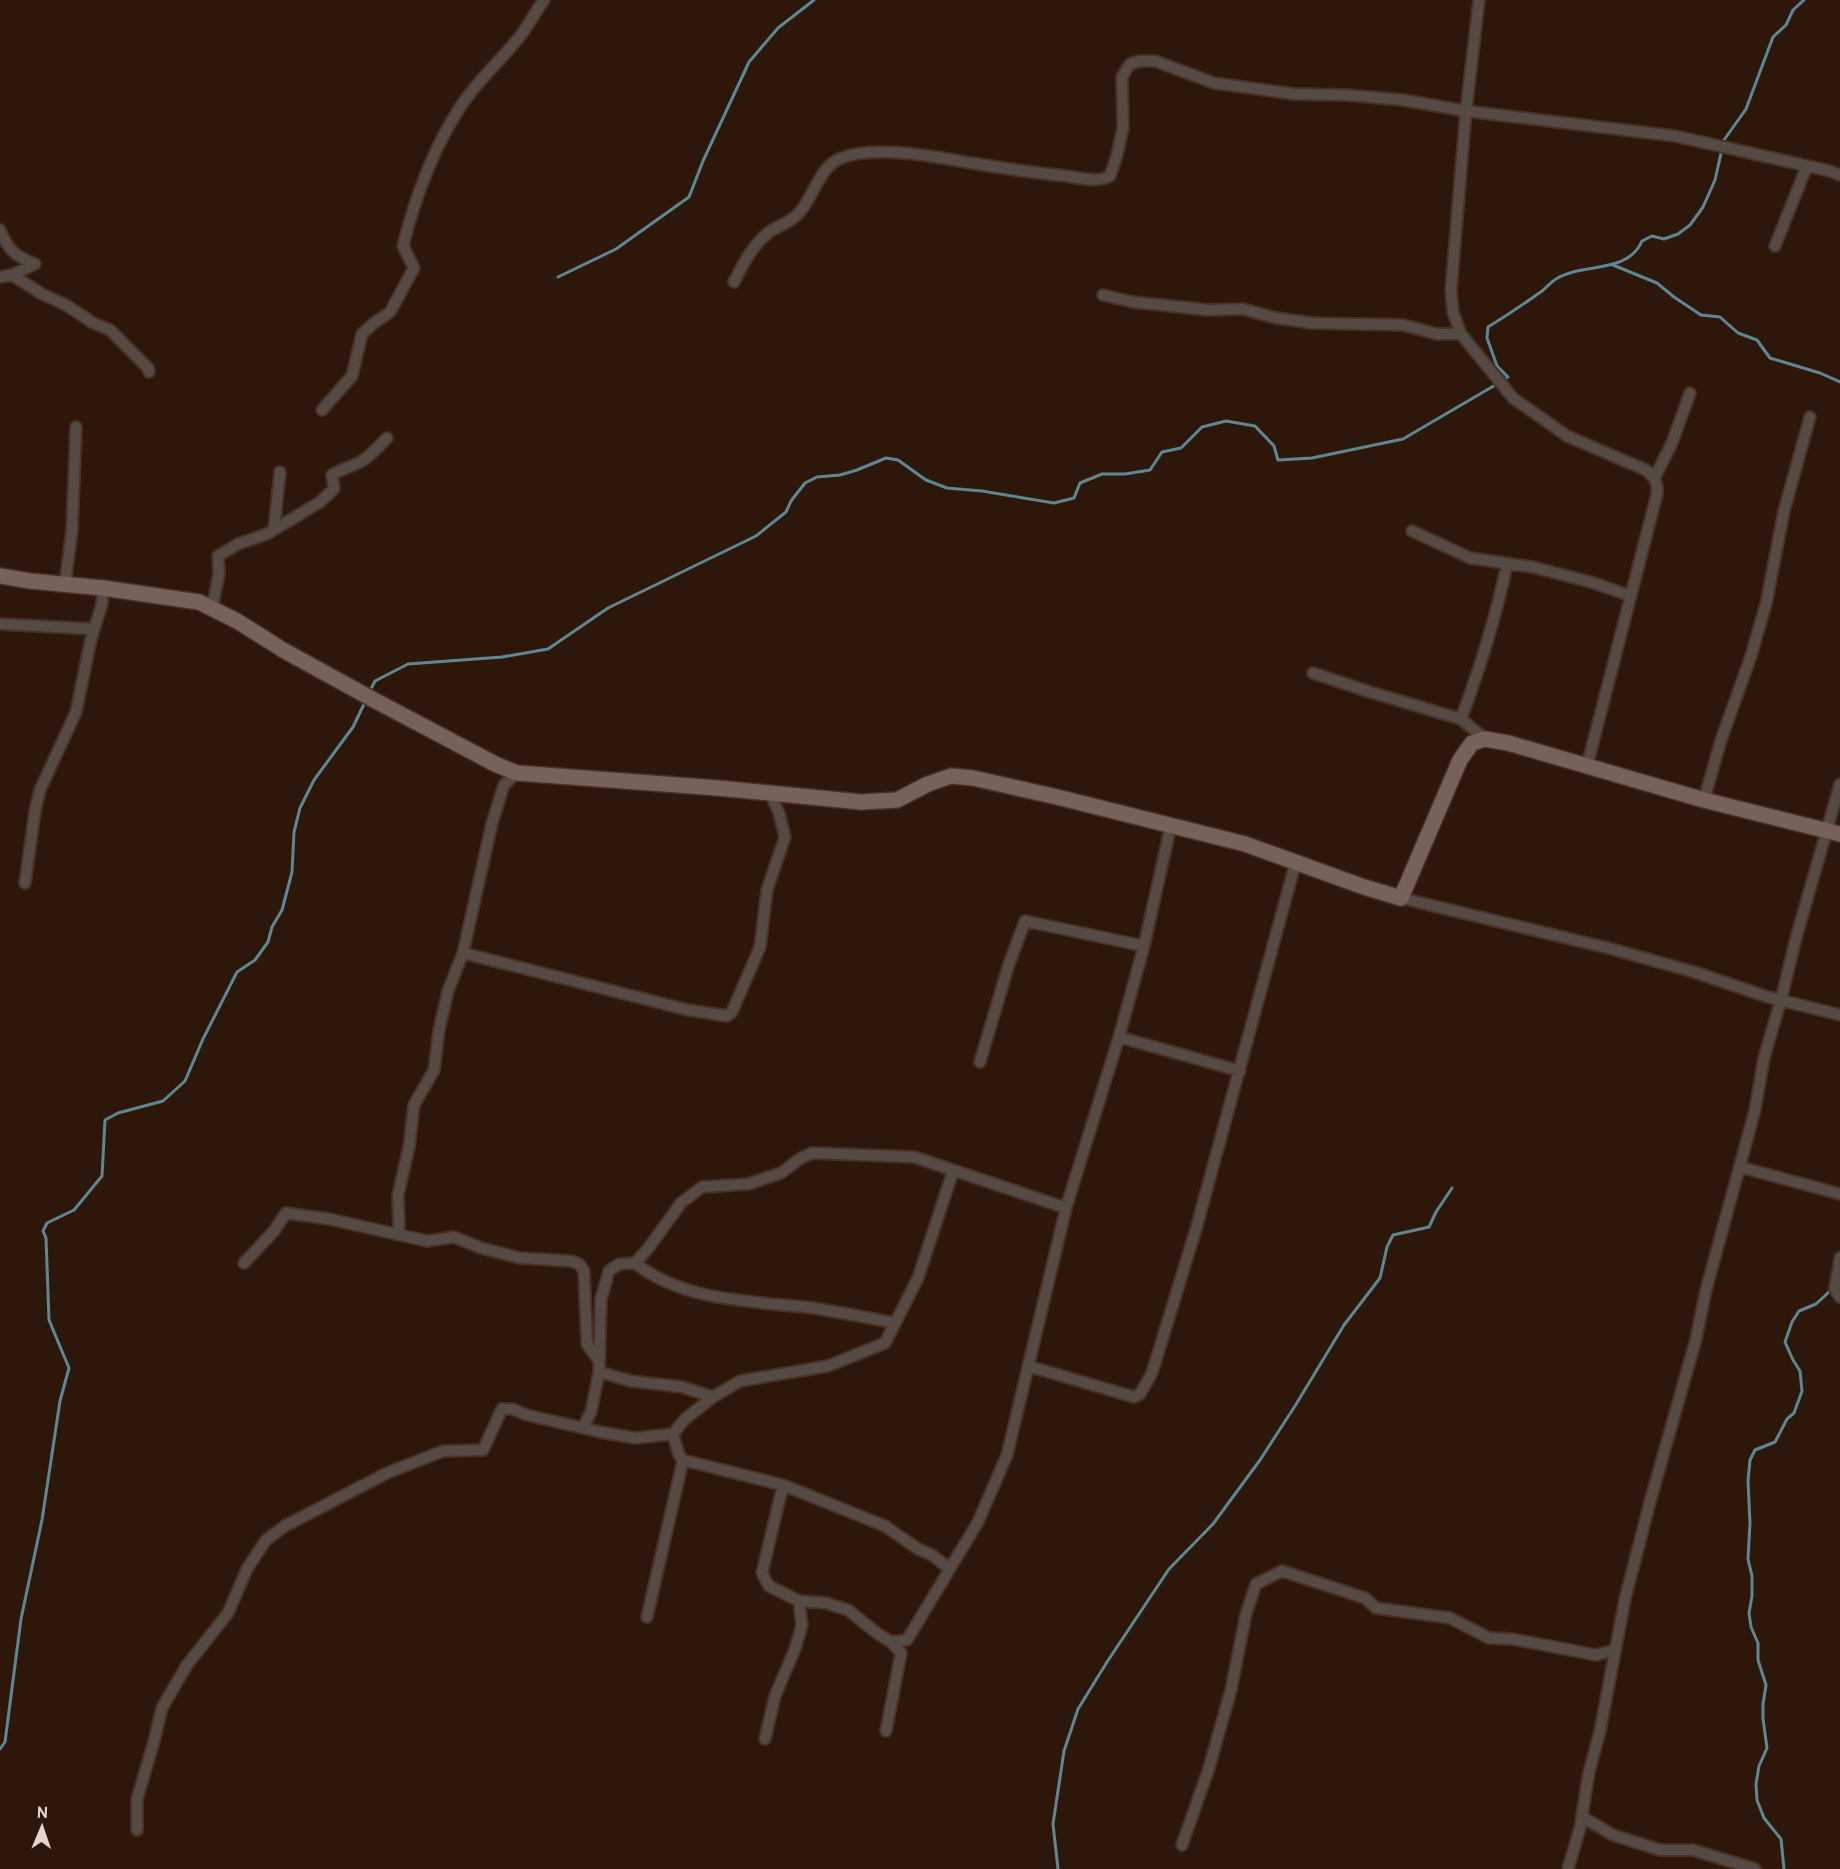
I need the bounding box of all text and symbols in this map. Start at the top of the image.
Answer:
north arrow [12,1797,72,1857]
text: N [36,1804,49,1824]

